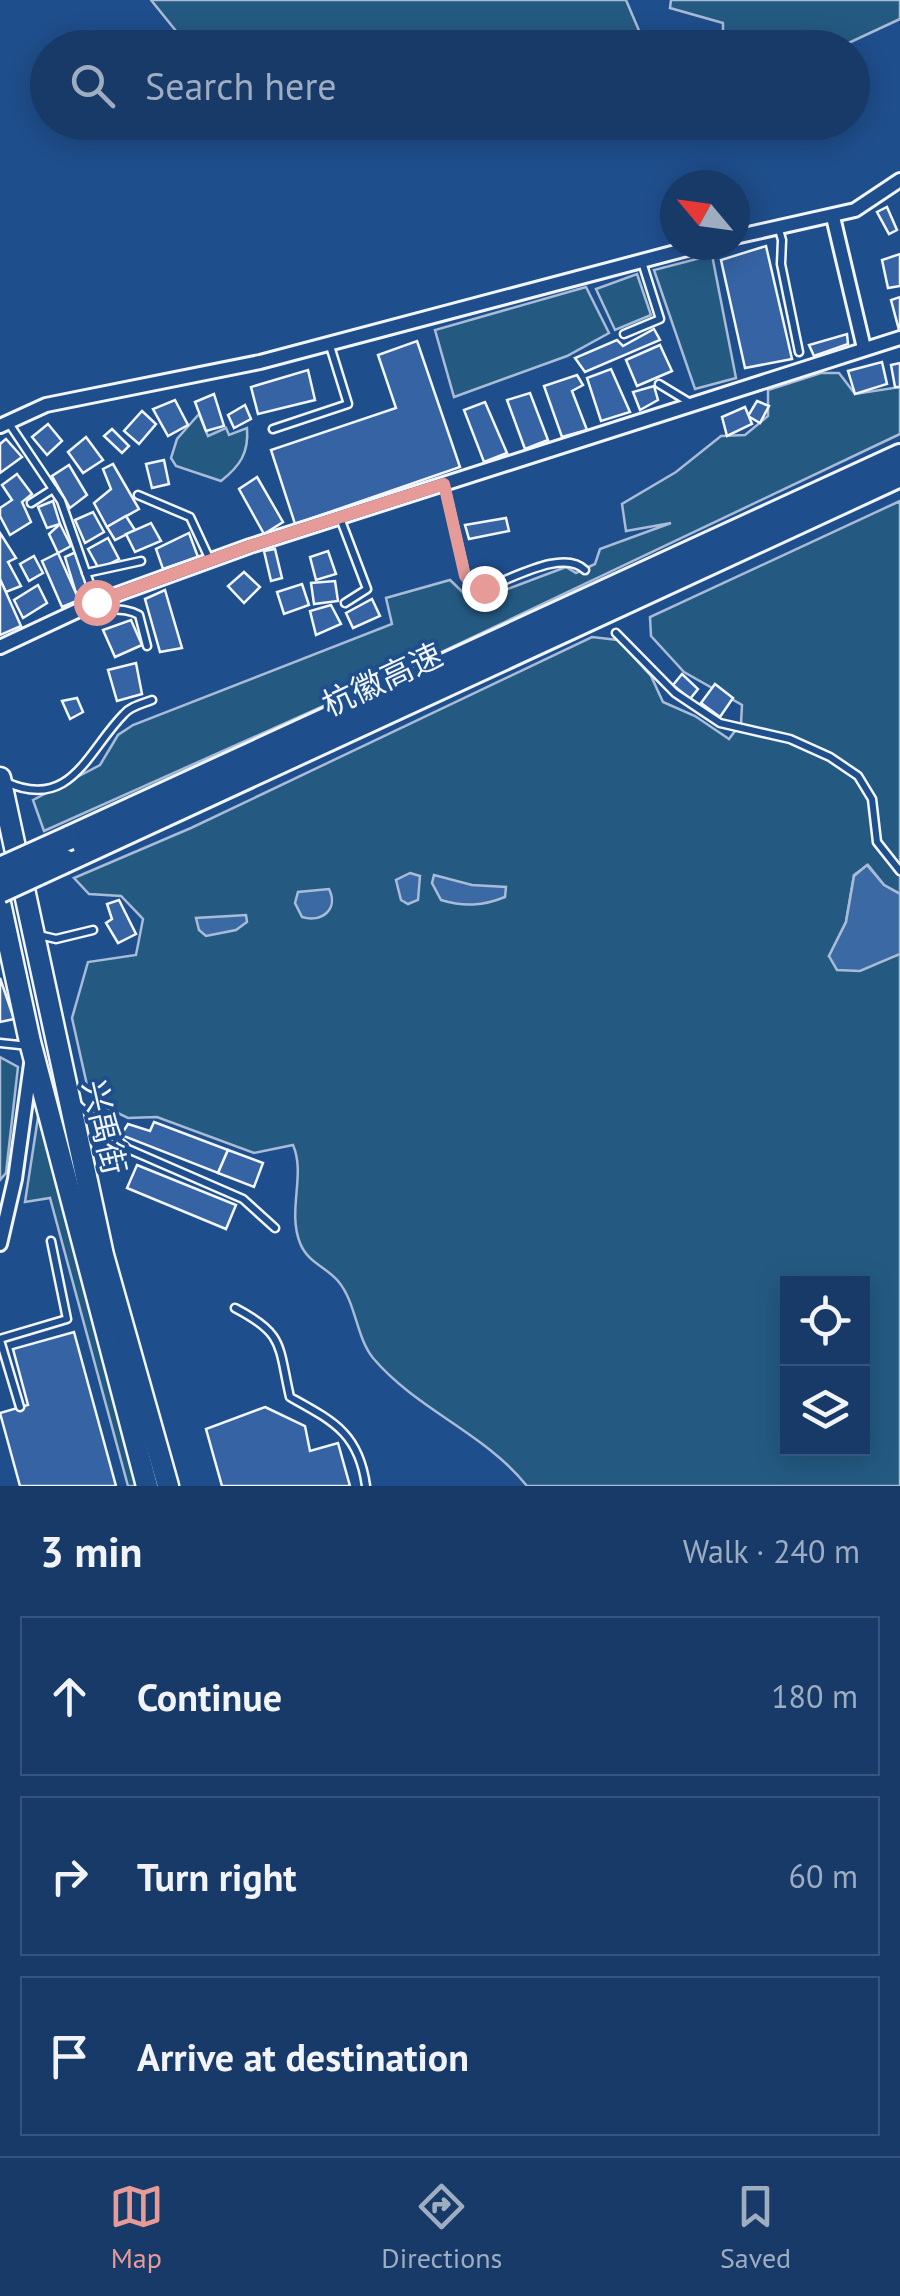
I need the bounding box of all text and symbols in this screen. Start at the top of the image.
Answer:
search box [30,30,870,140]
icon: search [65,58,120,113]
text: Search here [145,61,337,110]
north arrow [660,170,750,260]
route end [462,566,508,612]
route start [74,580,120,626]
street label: 杭徽高速 [315,633,449,725]
street label: 兴禹街 [74,1075,136,1179]
map controls [780,1276,870,1456]
button: locate [780,1276,870,1366]
button: layers [780,1366,870,1456]
text: 3 min [40,1524,142,1579]
text: Walk · 240 m [683,1530,860,1572]
icon: ahead [42,1669,97,1724]
text: Continue [137,1672,282,1721]
text: 180 m [771,1675,858,1717]
icon: right [42,1849,97,1904]
text: Turn right [137,1852,297,1901]
text: 60 m [789,1855,858,1897]
icon: arrive [42,2029,97,2084]
text: Arrive at destination [137,2032,469,2081]
tab: Map [109,2179,164,2276]
tab: Directions [381,2179,502,2276]
tab: Saved [720,2179,791,2276]

